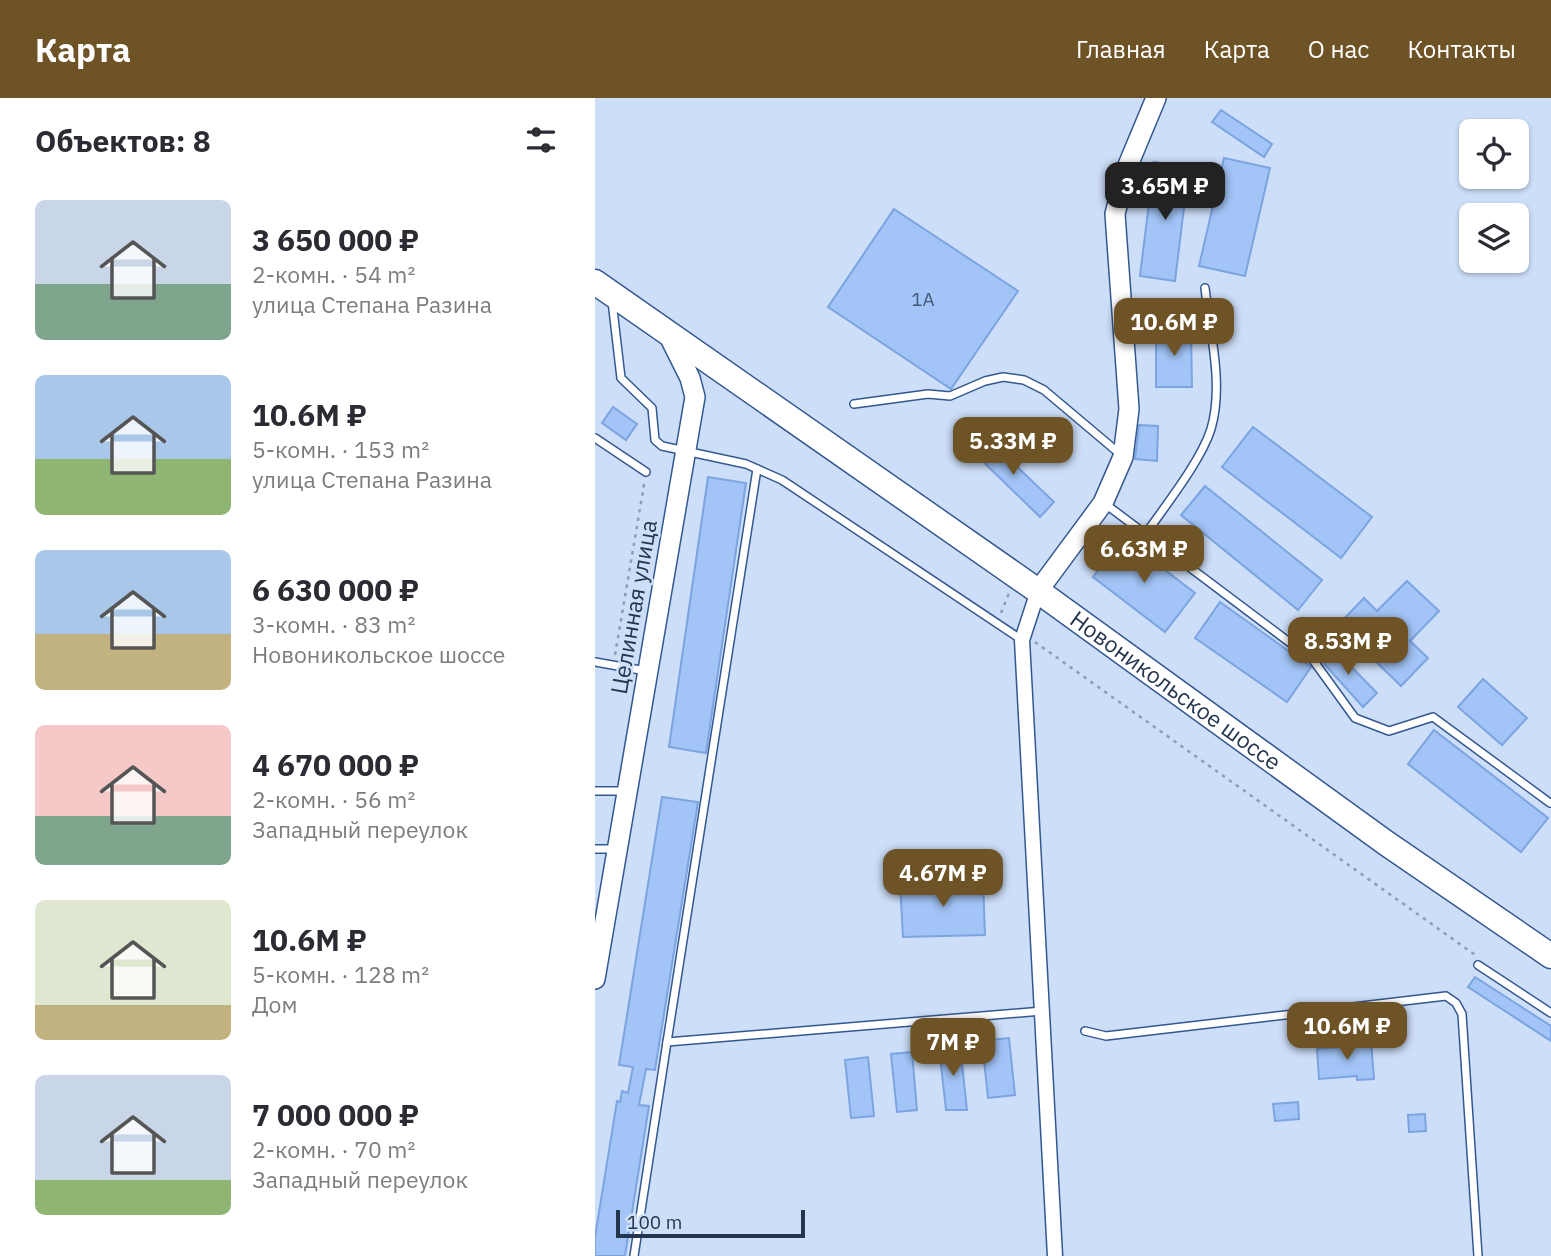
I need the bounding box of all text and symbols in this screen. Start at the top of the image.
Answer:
text: Карта [35,28,131,71]
text: Главная [1076,33,1166,65]
text: Карта [1204,33,1270,65]
text: О нас [1308,33,1369,65]
text: Контакты [1407,33,1516,65]
map controls [1459,119,1529,273]
button: locate [1459,119,1529,189]
text: Объектов: 8 [35,121,211,160]
icon: filters [522,121,560,159]
pin: 3.65M ₽ [1100,162,1230,222]
text: 3.65M ₽ [1121,170,1209,200]
button: layers [1459,203,1529,273]
text: 3 650 000 ₽ [252,220,419,259]
icon: home [91,228,175,312]
text: 2-комн. · 54 m² [252,259,415,289]
house number: 1А [911,287,935,311]
text: улица Степана Разина [252,289,492,319]
pin: 10.6M ₽ [1109,299,1239,358]
text: 10.6M ₽ [1130,306,1218,336]
text: 10.6M ₽ [252,395,367,434]
icon: home [91,403,175,487]
pin: 5.33M ₽ [948,418,1078,477]
text: 5.33M ₽ [969,425,1057,455]
text: 5-комн. · 153 m² [252,434,429,464]
text: улица Степана Разина [252,464,492,494]
street label: Целинная улица [603,517,663,696]
pin: 6.63M ₽ [1079,526,1209,585]
text: 6.63M ₽ [1100,533,1188,563]
text: 6 630 000 ₽ [252,570,419,609]
icon: home [91,578,175,662]
street label: Новоникольское шоссе [1065,603,1288,776]
text: 3-комн. · 83 m² [252,609,415,639]
pin: 8.53M ₽ [1283,618,1413,677]
text: 8.53M ₽ [1304,625,1392,655]
text: Новоникольское шоссе [252,639,505,669]
text: 4 670 000 ₽ [252,745,419,784]
icon: home [91,753,175,837]
text: 2-комн. · 56 m² [252,784,415,814]
text: Западный переулок [252,814,468,844]
pin: 4.67M ₽ [878,850,1008,909]
text: 4.67M ₽ [899,857,987,887]
text: 10.6M ₽ [252,920,367,959]
icon: home [91,928,175,1012]
text: 5-комн. · 128 m² [252,959,429,989]
text: Дом [252,989,297,1019]
pin: 10.6M ₽ [1282,1002,1412,1062]
text: 10.6M ₽ [1303,1010,1391,1040]
pin: 7M ₽ [912,1018,994,1078]
text: 7M ₽ [926,1026,980,1056]
text: 7 000 000 ₽ [252,1095,419,1134]
icon: home [91,1103,175,1187]
text: 2-комн. · 70 m² [252,1134,415,1164]
text: Западный переулок [252,1164,468,1194]
scale bar [616,1207,805,1239]
text: 100 m [627,1210,682,1234]

